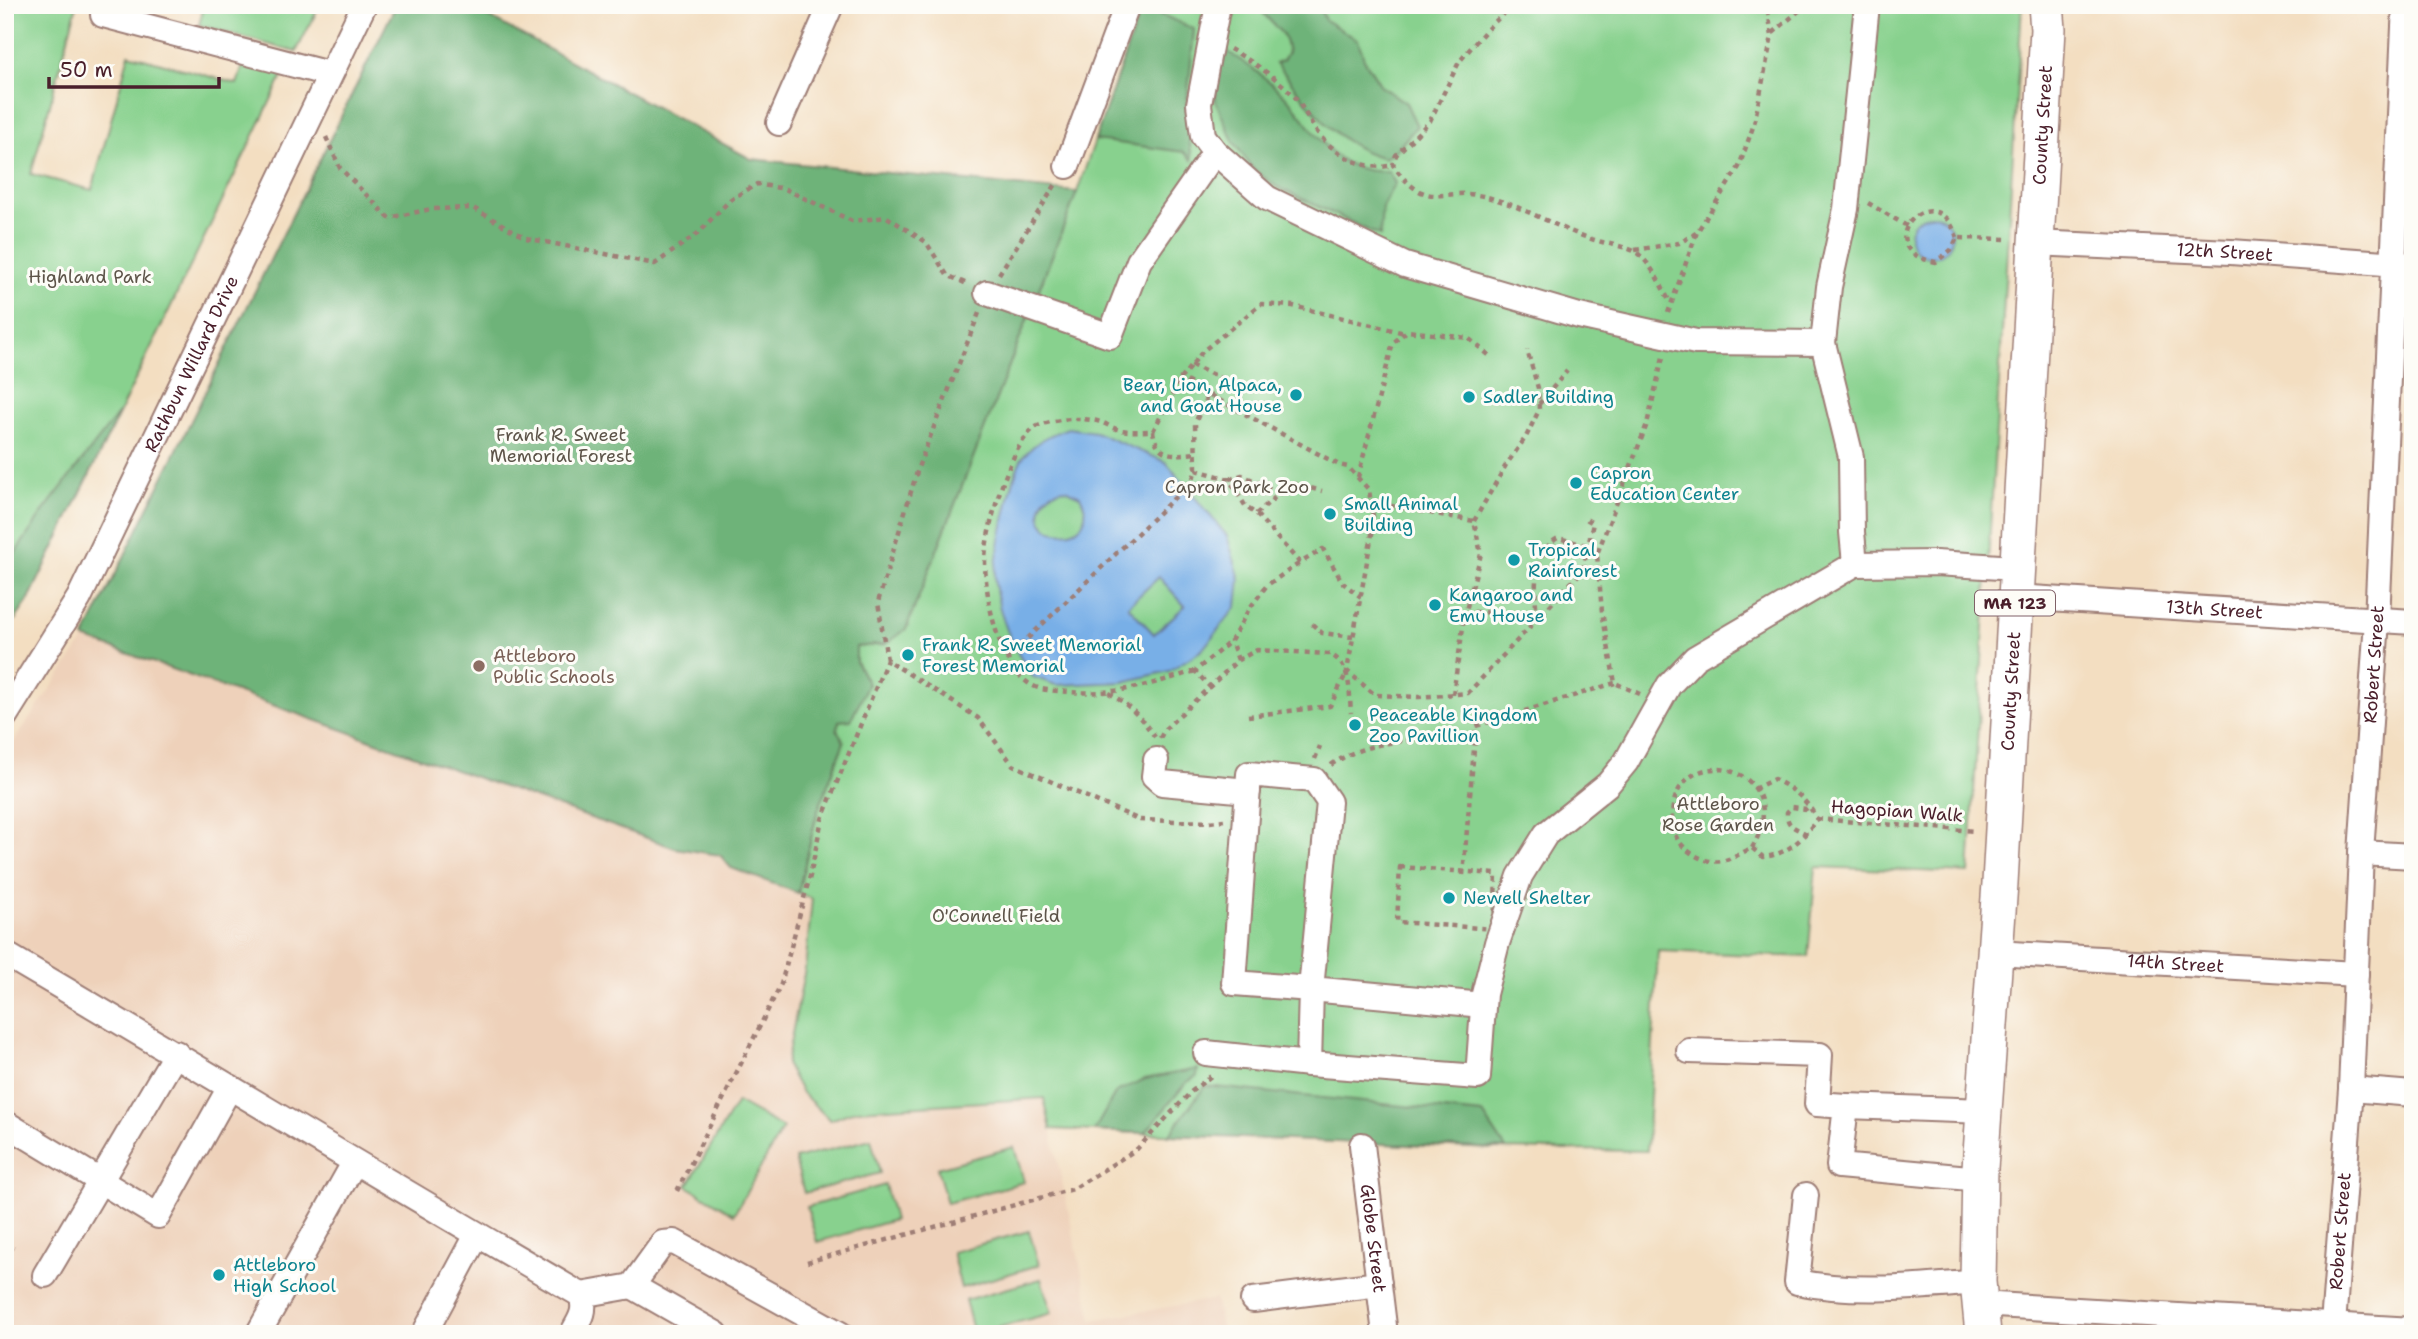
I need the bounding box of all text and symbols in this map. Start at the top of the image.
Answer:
scale bar [49,46,219,90]
text: 50 m [60,56,113,84]
street label: County Street [2027,65,2058,186]
street label: 12th Street [2176,238,2274,267]
park label: Highland Park [28,265,152,289]
street label: Rathbun Willard Drive [139,272,244,456]
place label: Bear, Lion, Alpaca, and Goat House [1123,373,1282,418]
place label: Sadler Building [1483,385,1614,409]
marker: Bear, Lion, Alpaca, and Goat House [1288,387,1304,403]
marker: Sadler Building [1461,389,1477,405]
park label: Frank R. Sweet Memorial Forest [490,423,632,468]
place label: Capron Education Center [1590,461,1739,506]
park label: Capron Park Zoo [1165,475,1309,499]
marker: Capron Education Center [1568,475,1584,491]
place label: Small Animal Building [1344,492,1458,537]
marker: Small Animal Building [1322,506,1338,522]
place label: Tropical Rainforest [1528,538,1618,583]
marker: Tropical Rainforest [1506,552,1522,568]
place label: Kangaroo and Emu House [1449,583,1573,628]
road number: MA 123 [1975,590,2055,616]
street label: 13th Street [2165,595,2264,625]
marker: Kangaroo and Emu House [1427,597,1443,613]
street label: Robert Street [2358,605,2390,724]
street label: County Street [1995,631,2026,752]
place label: Frank R. Sweet Memorial Forest Memorial [922,633,1142,678]
place label: Attleboro Public Schools [493,644,615,689]
marker: Frank R. Sweet Memorial Forest Memorial [900,647,916,663]
marker: Attleboro Public Schools [471,658,487,674]
place label: Peaceable Kingdom Zoo Pavillion [1369,703,1538,748]
marker: Peaceable Kingdom Zoo Pavillion [1347,717,1363,733]
park label: Attleboro Rose Garden [1662,792,1774,837]
street label: Hagopian Walk [1830,794,1964,828]
place label: Newell Shelter [1463,886,1591,910]
marker: Newell Shelter [1441,890,1457,906]
park label: O'Connell Field [932,904,1060,928]
street label: 14th Street [2127,949,2225,978]
street label: Robert Street [2324,1171,2357,1291]
street label: Globe Street [1355,1183,1392,1294]
place label: Attleboro High School [233,1253,336,1298]
marker: Attleboro High School [211,1267,227,1283]

